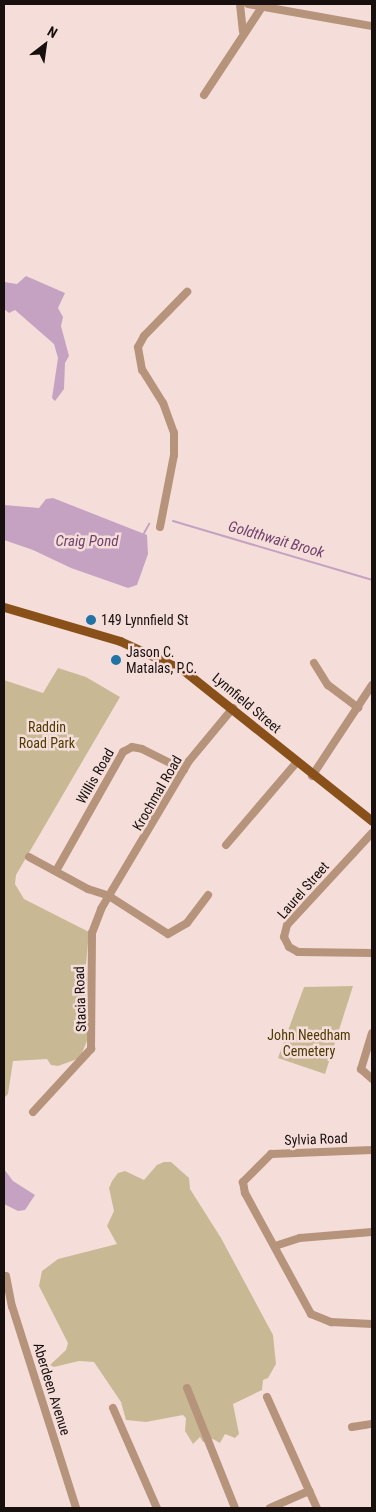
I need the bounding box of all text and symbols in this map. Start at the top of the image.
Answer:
north arrow [20,20,70,70]
text: N [45,23,60,41]
water label: Goldthwait Brook [226,518,326,562]
water label: Craig Pond [56,533,118,551]
place label: 149 Lynnfield St [101,612,188,628]
marker: 149 Lynnfield St [85,614,97,626]
place label: Jason C. Matalas, P.C. [126,644,197,676]
marker: Jason C. Matalas, P.C. [110,654,122,666]
street label: Lynnfield Street [209,669,285,737]
park label: Raddin Road Park [19,719,75,752]
street label: Willis Road [72,745,118,807]
street label: Krochmal Road [129,753,185,833]
street label: Laurel Street [274,858,332,922]
street label: Stacia Road [70,966,90,1032]
park label: John Needham Cemetery [267,1027,351,1060]
street label: Sylvia Road [284,1129,348,1149]
street label: Aberdeen Avenue [30,1341,74,1437]

